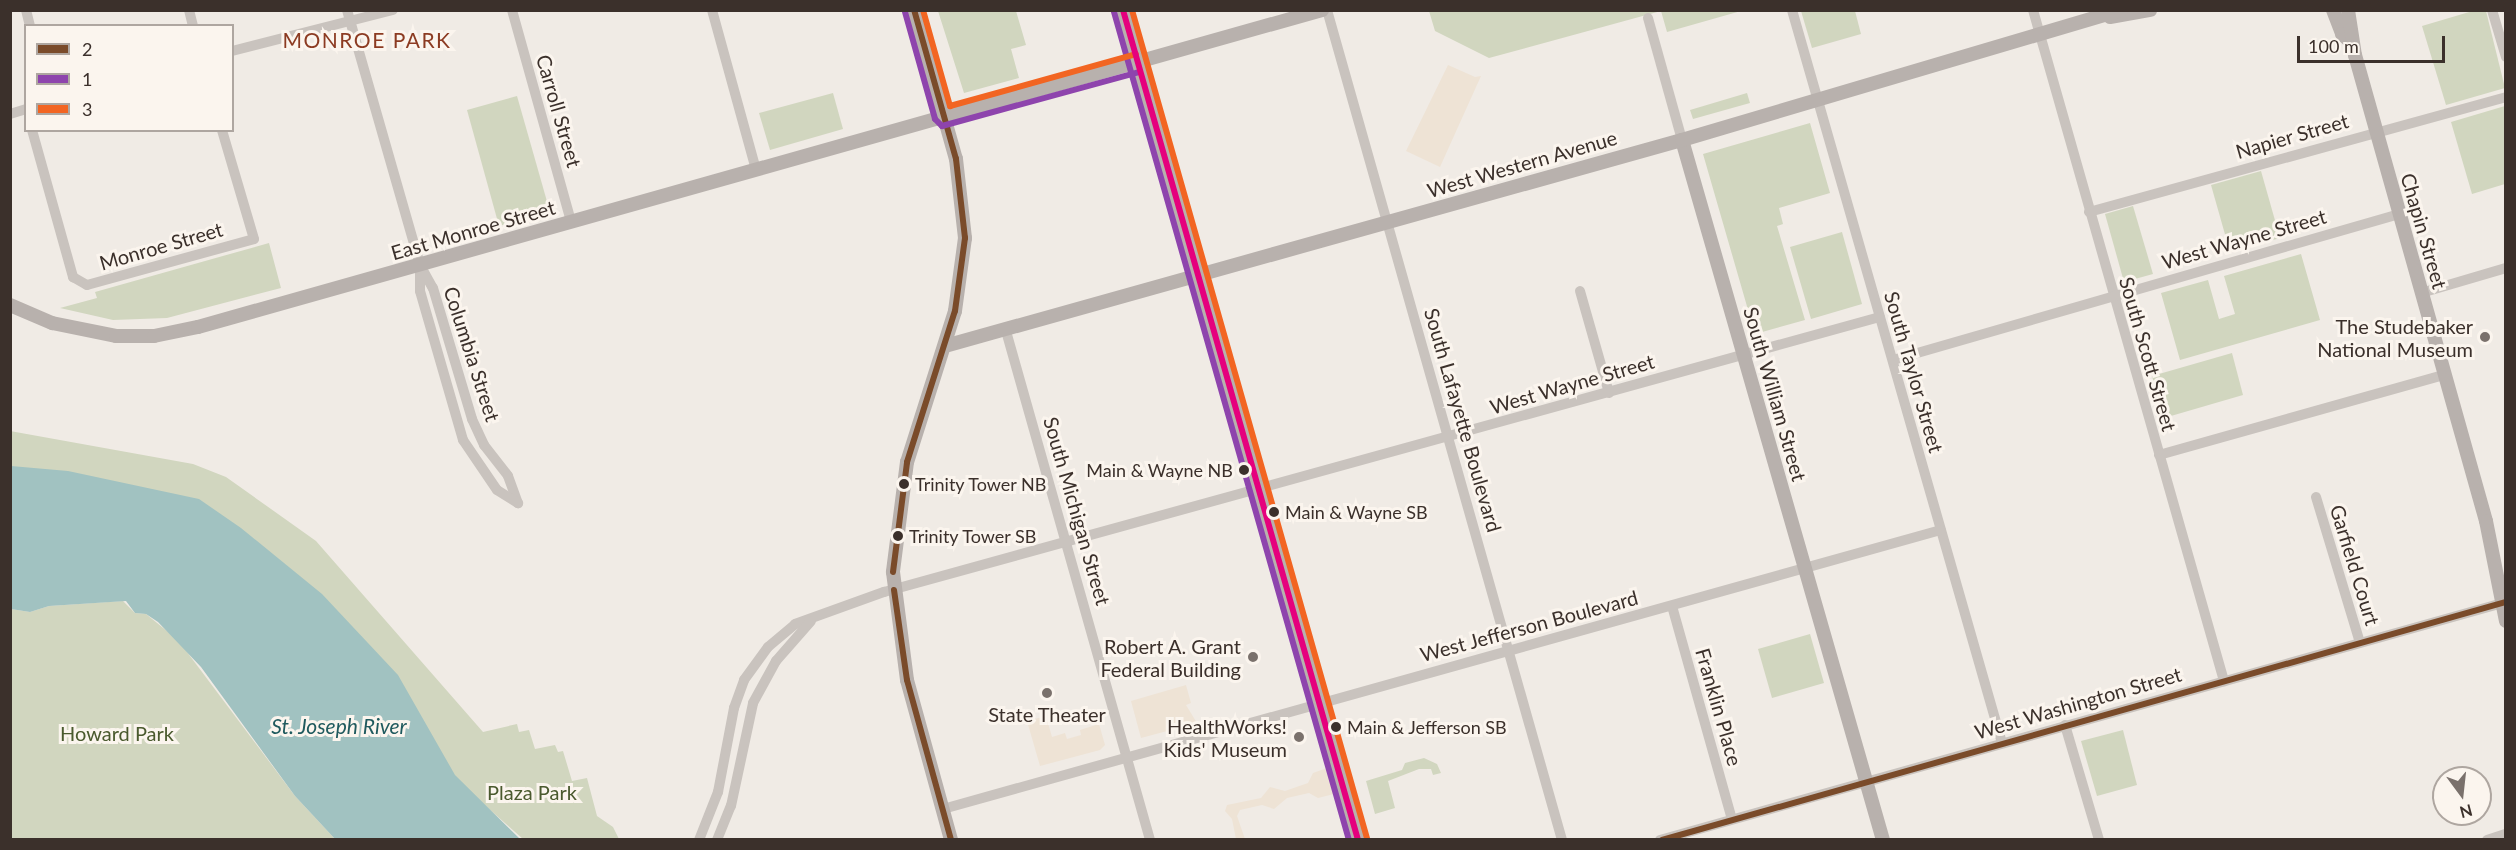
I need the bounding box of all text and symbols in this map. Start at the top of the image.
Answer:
legend [24,24,234,132]
scale bar [2300,24,2448,62]
district label: MONROE PARK [282,27,452,53]
text: 100 m [2308,35,2359,57]
text: 2 [82,38,92,60]
street label: Carroll Street [531,52,587,170]
text: 1 [82,68,92,90]
text: 3 [82,98,92,120]
street label: Napier Street [2233,108,2351,164]
street label: West Western Avenue [1424,125,1620,203]
street label: Chapin Street [2396,170,2452,292]
street label: East Monroe Street [388,195,558,265]
street label: West Wayne Street [2159,204,2329,274]
street label: Monroe Street [97,217,225,275]
street label: South Scott Street [2114,274,2182,434]
street label: Columbia Street [439,283,505,425]
street label: South Taylor Street [1879,288,1949,456]
street label: South William Street [1739,304,1811,484]
street label: South Lafayette Boulevard [1420,305,1506,535]
place label: The Studebaker National Museum [2317,314,2473,361]
marker: The Studebaker National Museum [2478,330,2492,344]
street label: West Wayne Street [1487,349,1657,419]
street label: South Michigan Street [1039,414,1115,608]
place label: Main & Wayne NB [1086,459,1233,481]
marker: Main & Wayne NB [1238,464,1250,476]
place label: Trinity Tower NB [915,473,1048,495]
marker: Trinity Tower NB [898,478,910,490]
place label: Main & Wayne SB [1285,501,1428,523]
street label: Garfield Court [2325,502,2385,628]
marker: Main & Wayne SB [1268,506,1280,518]
place label: Trinity Tower SB [909,525,1038,547]
marker: Trinity Tower SB [892,530,904,542]
street label: West Jefferson Boulevard [1417,585,1641,667]
place label: Robert A. Grant Federal Building [1100,634,1241,681]
street label: Franklin Place [1691,645,1747,769]
marker: Robert A. Grant Federal Building [1246,650,1260,664]
street label: West Washington Street [1972,662,2184,744]
marker: State Theater [1040,686,1054,700]
place label: State Theater [988,702,1106,726]
water label: St. Joseph River [271,713,407,739]
place label: HealthWorks! Kids' Museum [1164,714,1287,761]
place label: Main & Jefferson SB [1347,716,1507,738]
park label: Howard Park [60,721,174,745]
marker: Main & Jefferson SB [1330,721,1342,733]
marker: HealthWorks! Kids' Museum [1292,730,1306,744]
north arrow [2432,766,2492,826]
park label: Plaza Park [487,780,577,804]
text: N [2458,801,2475,823]

